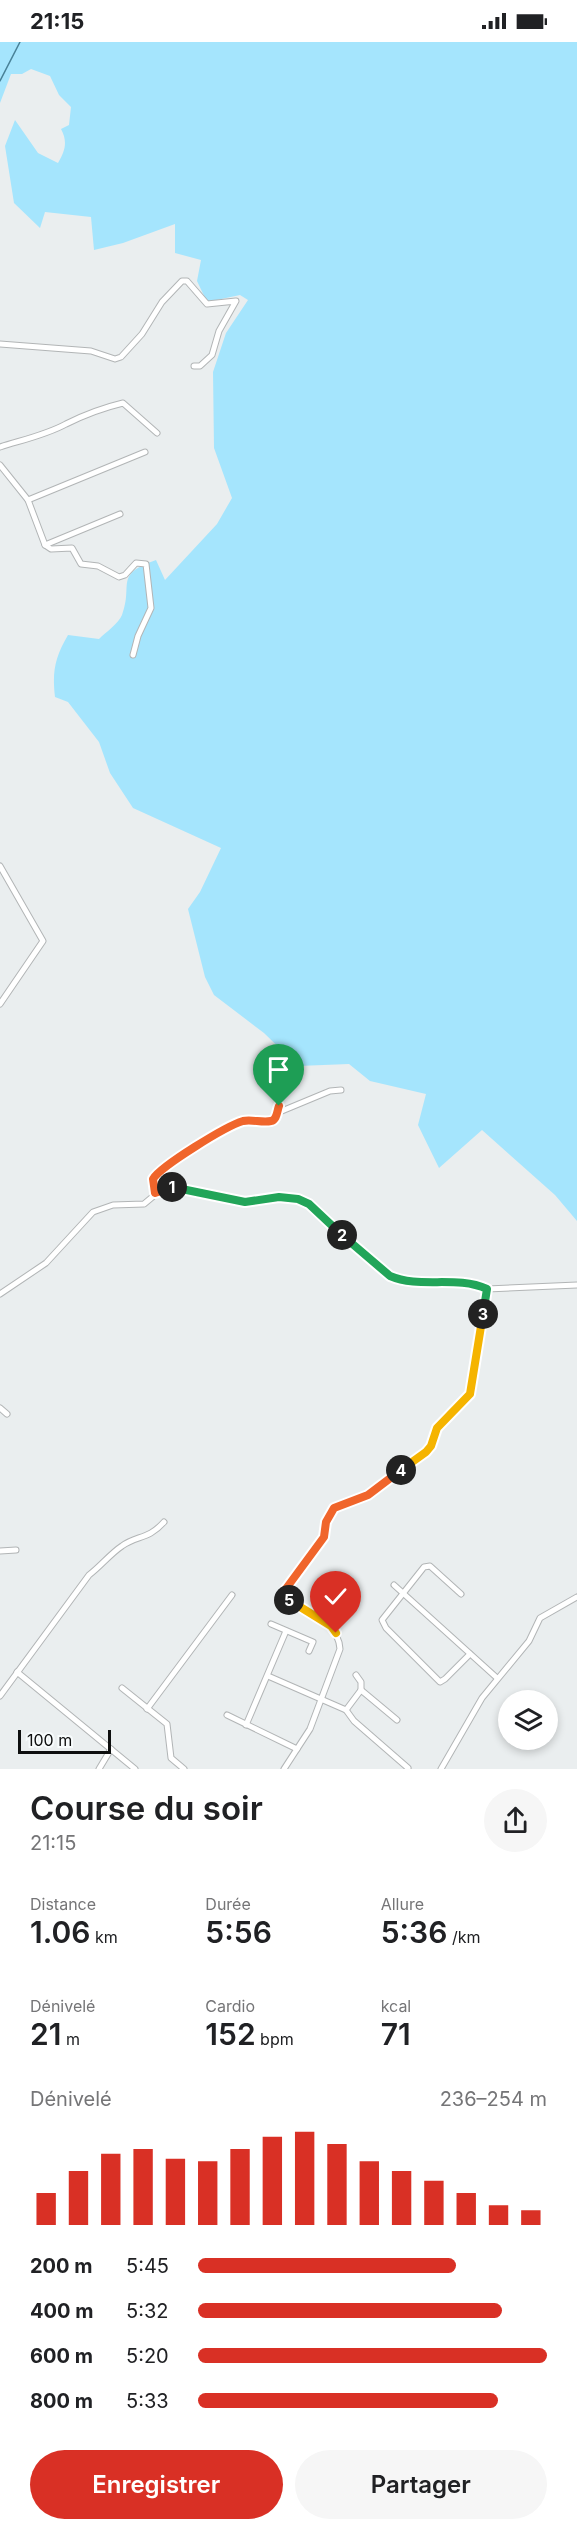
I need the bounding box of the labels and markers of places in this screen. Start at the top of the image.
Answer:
pin [253,1044,304,1106]
pin: 1 [157,1172,187,1202]
pin: 2 [327,1220,357,1250]
pin: 3 [468,1299,498,1329]
pin: 4 [386,1455,416,1485]
pin [310,1571,361,1633]
pin: 5 [274,1585,304,1615]

